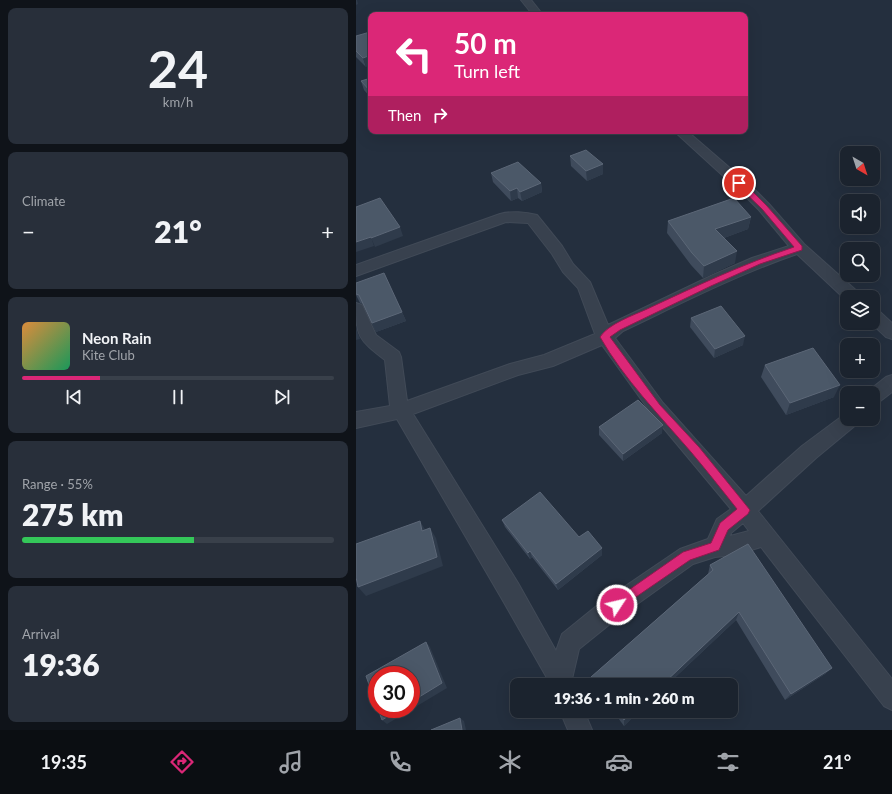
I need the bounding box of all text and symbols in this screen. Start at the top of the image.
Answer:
text: 50 m [454,26,517,60]
icon: left [388,28,440,80]
text: 24 [148,37,208,99]
text: Turn left [454,60,520,82]
text: km/h [163,94,193,110]
icon: right [429,104,451,126]
text: Then [388,106,421,124]
north arrow [840,146,880,186]
map controls [840,146,880,426]
pin [722,166,756,200]
icon: arrive [728,172,750,194]
text: Climate [22,193,65,209]
button: sound [840,194,880,234]
text: 21° [154,213,202,249]
text: − [22,218,35,245]
text: + [321,218,334,245]
button: search [840,242,880,282]
button: layers [840,290,880,330]
text: Neon Rain [82,329,151,347]
button: + [840,338,880,378]
text: Kite Club [82,347,135,363]
icon: previous [63,386,85,408]
icon: pause [167,386,189,408]
icon: next [271,386,293,408]
button: − [840,386,880,426]
text: Range · 55% [22,476,93,492]
text: 275 km [22,496,123,532]
position arrow [596,584,638,626]
text: Arrival [22,626,59,642]
text: 19:36 [22,646,100,682]
speed limit sign: 30 [368,666,420,718]
text: 19:36 · 1 min · 260 m [553,689,695,707]
icon: directions [168,748,196,776]
icon: music [277,748,305,776]
icon: phone [386,748,414,776]
icon: climate [496,748,524,776]
icon: car [605,748,633,776]
icon: filters [714,748,742,776]
text: 19:35 [41,751,87,773]
text: 21° [823,751,851,773]

